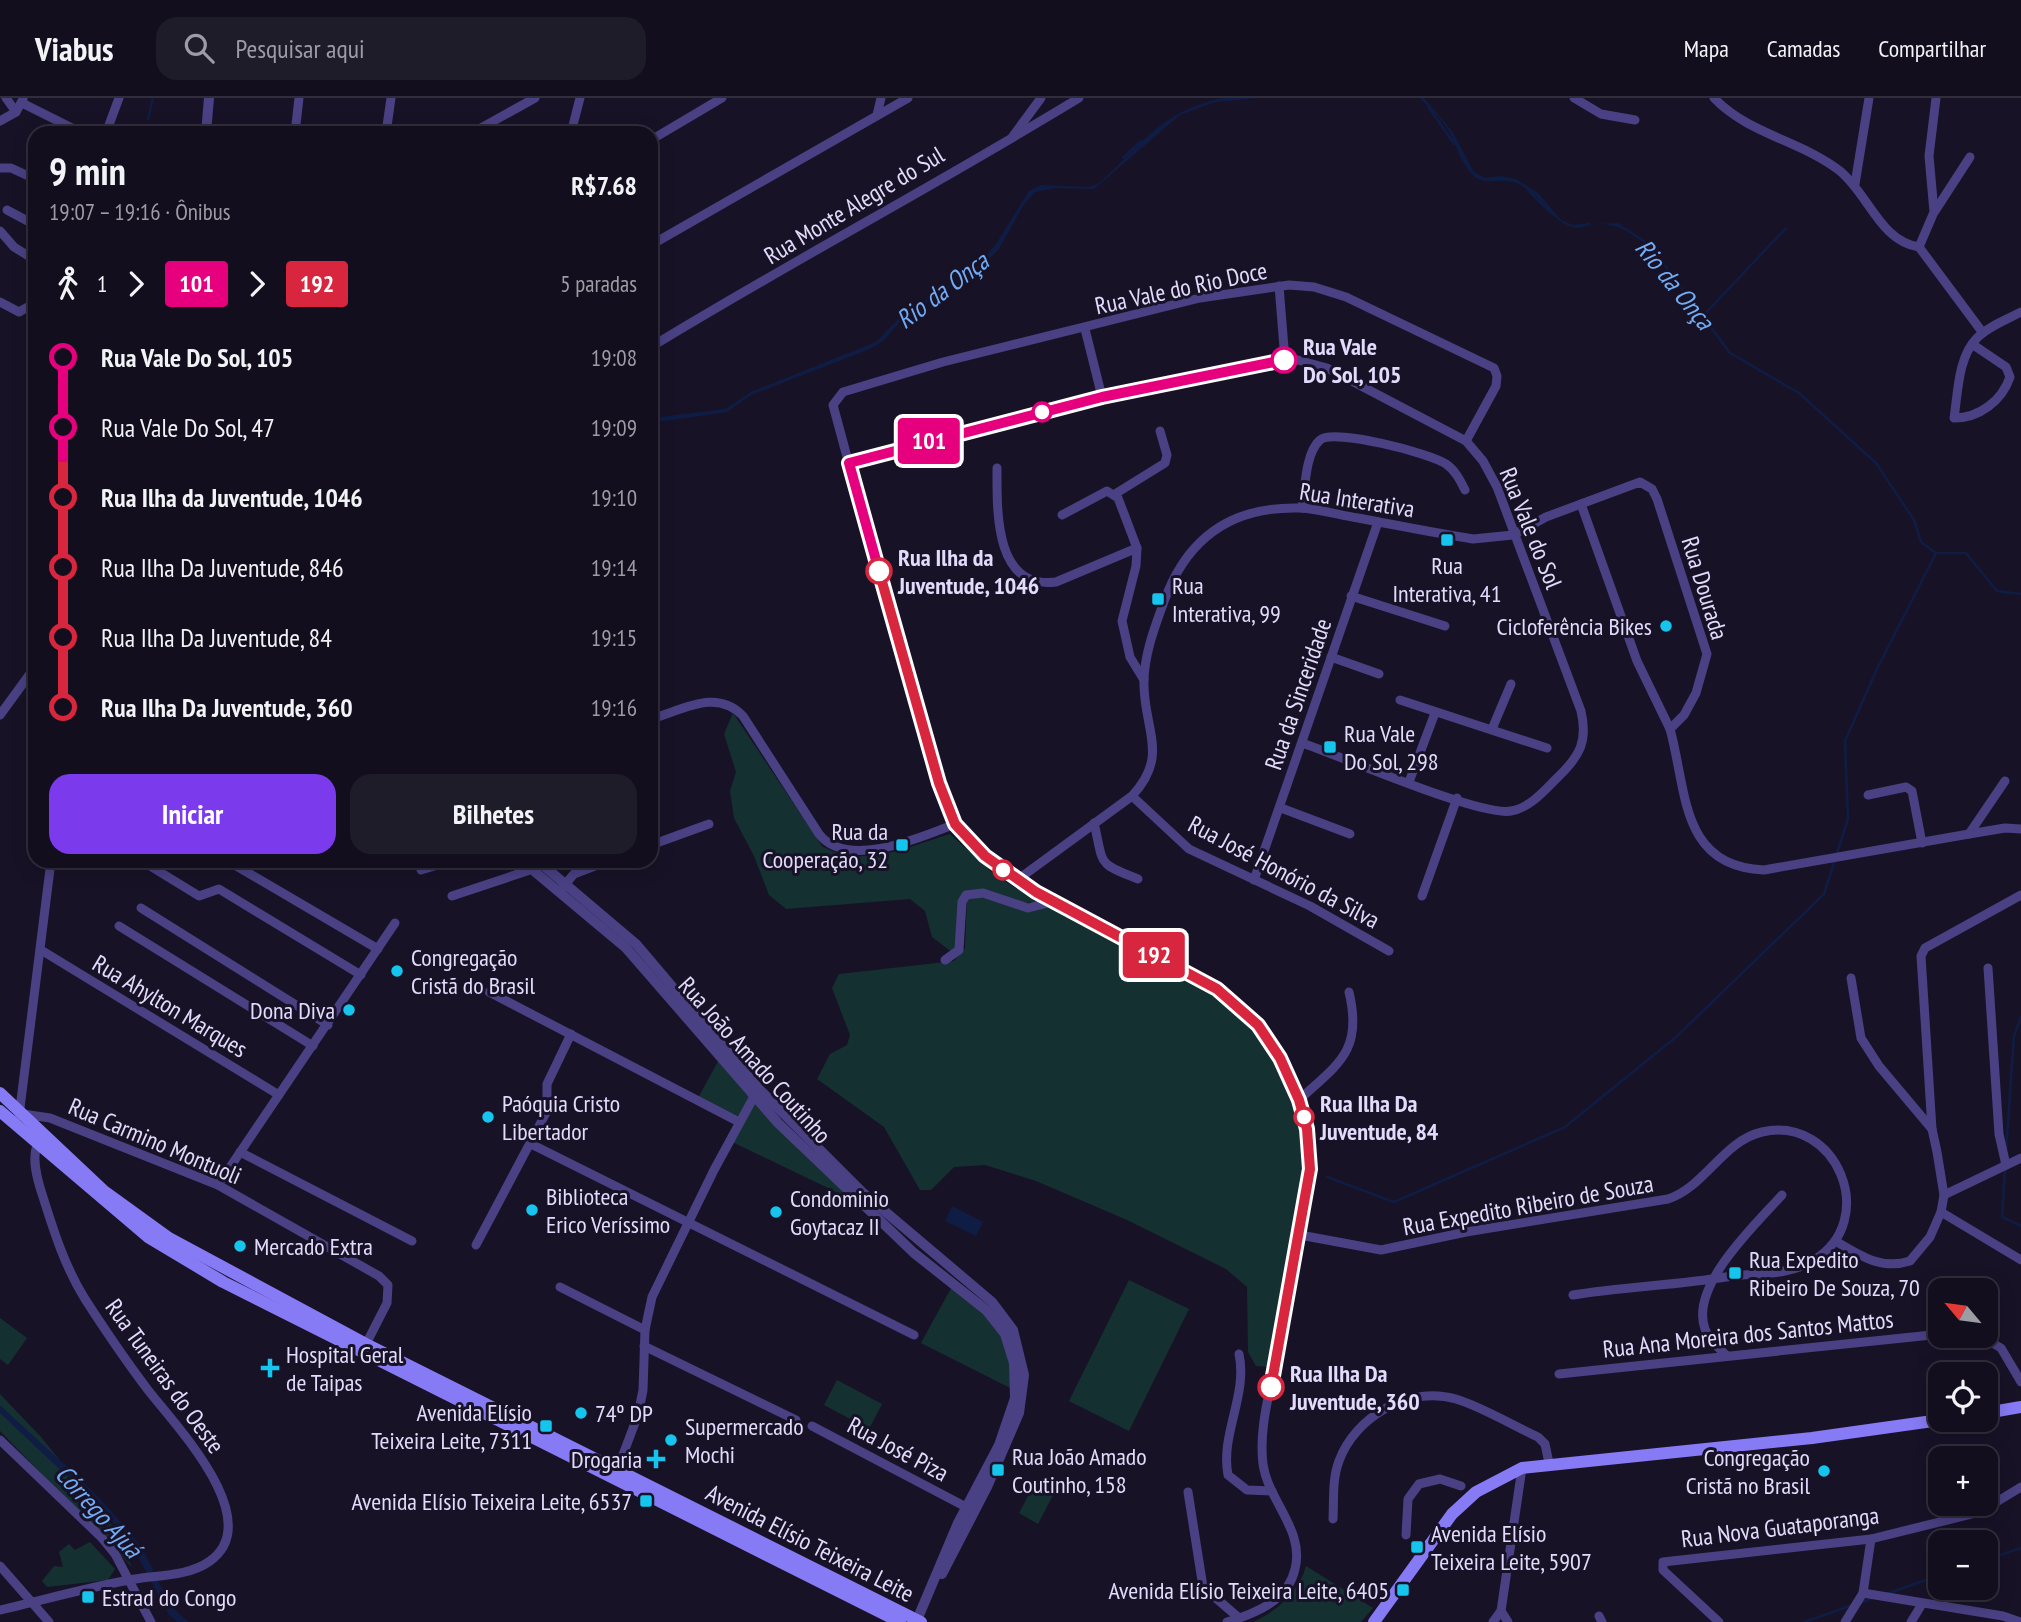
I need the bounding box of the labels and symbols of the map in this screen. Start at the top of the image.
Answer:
street label: Rua Monte Alegre do Sul [758,139,950,271]
water label: Rio da Onça [1628,232,1723,337]
water label: Rio da Onça [889,244,996,335]
street label: Rua Vale do Rio Doce [1092,255,1270,321]
place label: Rua Vale Do Sol, 105 [1303,331,1402,390]
marker: Rua Vale Do Sol, 105 [1271,347,1297,373]
unlabelled marker [1032,402,1052,422]
line badge: 101 [889,418,969,464]
street label: Rua Vale do Sol [1493,463,1570,594]
street label: Rua Interativa [1297,476,1417,524]
marker: Rua Interativa, 41 [1439,532,1455,548]
street label: Rua Dourada [1675,533,1735,643]
place label: Rua Ilha da Juventude, 1046 [897,542,1039,601]
place label: Rua Interativa, 41 [1393,550,1501,609]
marker: Rua Ilha da Juventude, 1046 [866,558,892,584]
place label: Rua Interativa, 99 [1172,570,1281,629]
marker: Rua Interativa, 99 [1150,591,1166,607]
place label: Cicloferência Bikes [1497,611,1652,642]
street label: Rua da Sinceridade [1258,614,1338,774]
marker: Cicloferência Bikes [1658,618,1674,634]
place label: Rua Vale Do Sol, 298 [1344,718,1439,777]
marker: Rua Vale Do Sol, 298 [1322,739,1338,755]
street label: Rua José Honório da Silva [1183,808,1385,936]
place label: Rua da Cooperação, 32 [762,816,888,875]
marker: Rua da Cooperação, 32 [894,837,910,853]
unlabelled marker [993,860,1013,880]
line badge: 192 [1114,932,1194,978]
place label: Congregação Cristã do Brasil [411,942,536,1001]
street label: Rua Ahylton Marques [87,948,253,1064]
marker: Congregação Cristã do Brasil [389,963,405,979]
street label: Rua João Amado Coutinho [672,970,838,1150]
place label: Dona Diva [250,995,335,1026]
marker: Dona Diva [341,1002,357,1018]
place label: Paóquia Cristo Libertador [502,1088,620,1147]
place label: Rua Ilha Da Juventude, 84 [1319,1088,1439,1147]
street label: Rua Carmino Montuoli [64,1091,246,1191]
marker: Rua Ilha Da Juventude, 84 [1294,1107,1314,1127]
marker: Paóquia Cristo Libertador [480,1109,496,1125]
street label: Rua Expedito Ribeiro de Souza [1400,1168,1656,1242]
place label: Biblioteca Erico Veríssimo [546,1181,670,1240]
place label: Condominio Goytacaz II [790,1183,889,1242]
marker: Biblioteca Erico Veríssimo [524,1202,540,1218]
marker: Condominio Goytacaz II [768,1204,784,1220]
place label: Mercado Extra [254,1231,373,1262]
marker: Mercado Extra [232,1238,248,1254]
place label: Rua Expedito Ribeiro De Souza, 70 [1749,1244,1920,1303]
marker: Rua Expedito Ribeiro De Souza, 70 [1727,1265,1743,1281]
north arrow [1928,1278,1998,1348]
street label: Rua Tuneiras do Oeste [99,1293,231,1459]
street label: Rua Ana Moreira dos Santos Mattos [1601,1303,1895,1365]
place label: Hospital Geral de Taipas [286,1339,404,1398]
marker: Hospital Geral de Taipas [260,1358,280,1378]
place label: Rua Ilha Da Juventude, 360 [1289,1358,1420,1417]
marker: Rua Ilha Da Juventude, 360 [1258,1374,1284,1400]
place label: Avenida Elísio Teixeira Leite, 7311 [371,1397,532,1456]
place label: 74º DP [595,1398,653,1429]
marker: 74º DP [573,1405,589,1421]
street label: Rua José Piza [842,1409,954,1489]
place label: Supermercado Mochi [685,1411,804,1470]
marker: Avenida Elísio Teixeira Leite, 7311 [538,1418,554,1434]
marker: Supermercado Mochi [663,1432,679,1448]
place label: Rua João Amado Coutinho, 158 [1012,1441,1147,1500]
place label: Congregação Cristã no Brasil [1686,1442,1810,1501]
place label: Drogaria [571,1444,642,1475]
marker: Drogaria [648,1451,664,1467]
water label: Córrego Ajuá [49,1458,150,1566]
marker: Rua João Amado Coutinho, 158 [990,1462,1006,1478]
marker: Congregação Cristã no Brasil [1816,1463,1832,1479]
street label: Avenida Elísio Teixeira Leite [701,1477,919,1609]
place label: Avenida Elísio Teixeira Leite, 6537 [351,1486,632,1517]
marker: Avenida Elísio Teixeira Leite, 6537 [638,1493,654,1509]
street label: Rua Nova Guataporanga [1679,1499,1881,1555]
place label: Avenida Elísio Teixeira Leite, 5907 [1431,1518,1592,1577]
marker: Avenida Elísio Teixeira Leite, 5907 [1409,1539,1425,1555]
place label: Avenida Elísio Teixeira Leite, 6405 [1108,1575,1389,1606]
place label: Estrad do Congo [102,1582,236,1613]
marker: Avenida Elísio Teixeira Leite, 6405 [1395,1582,1411,1598]
marker: Estrad do Congo [80,1589,96,1605]

